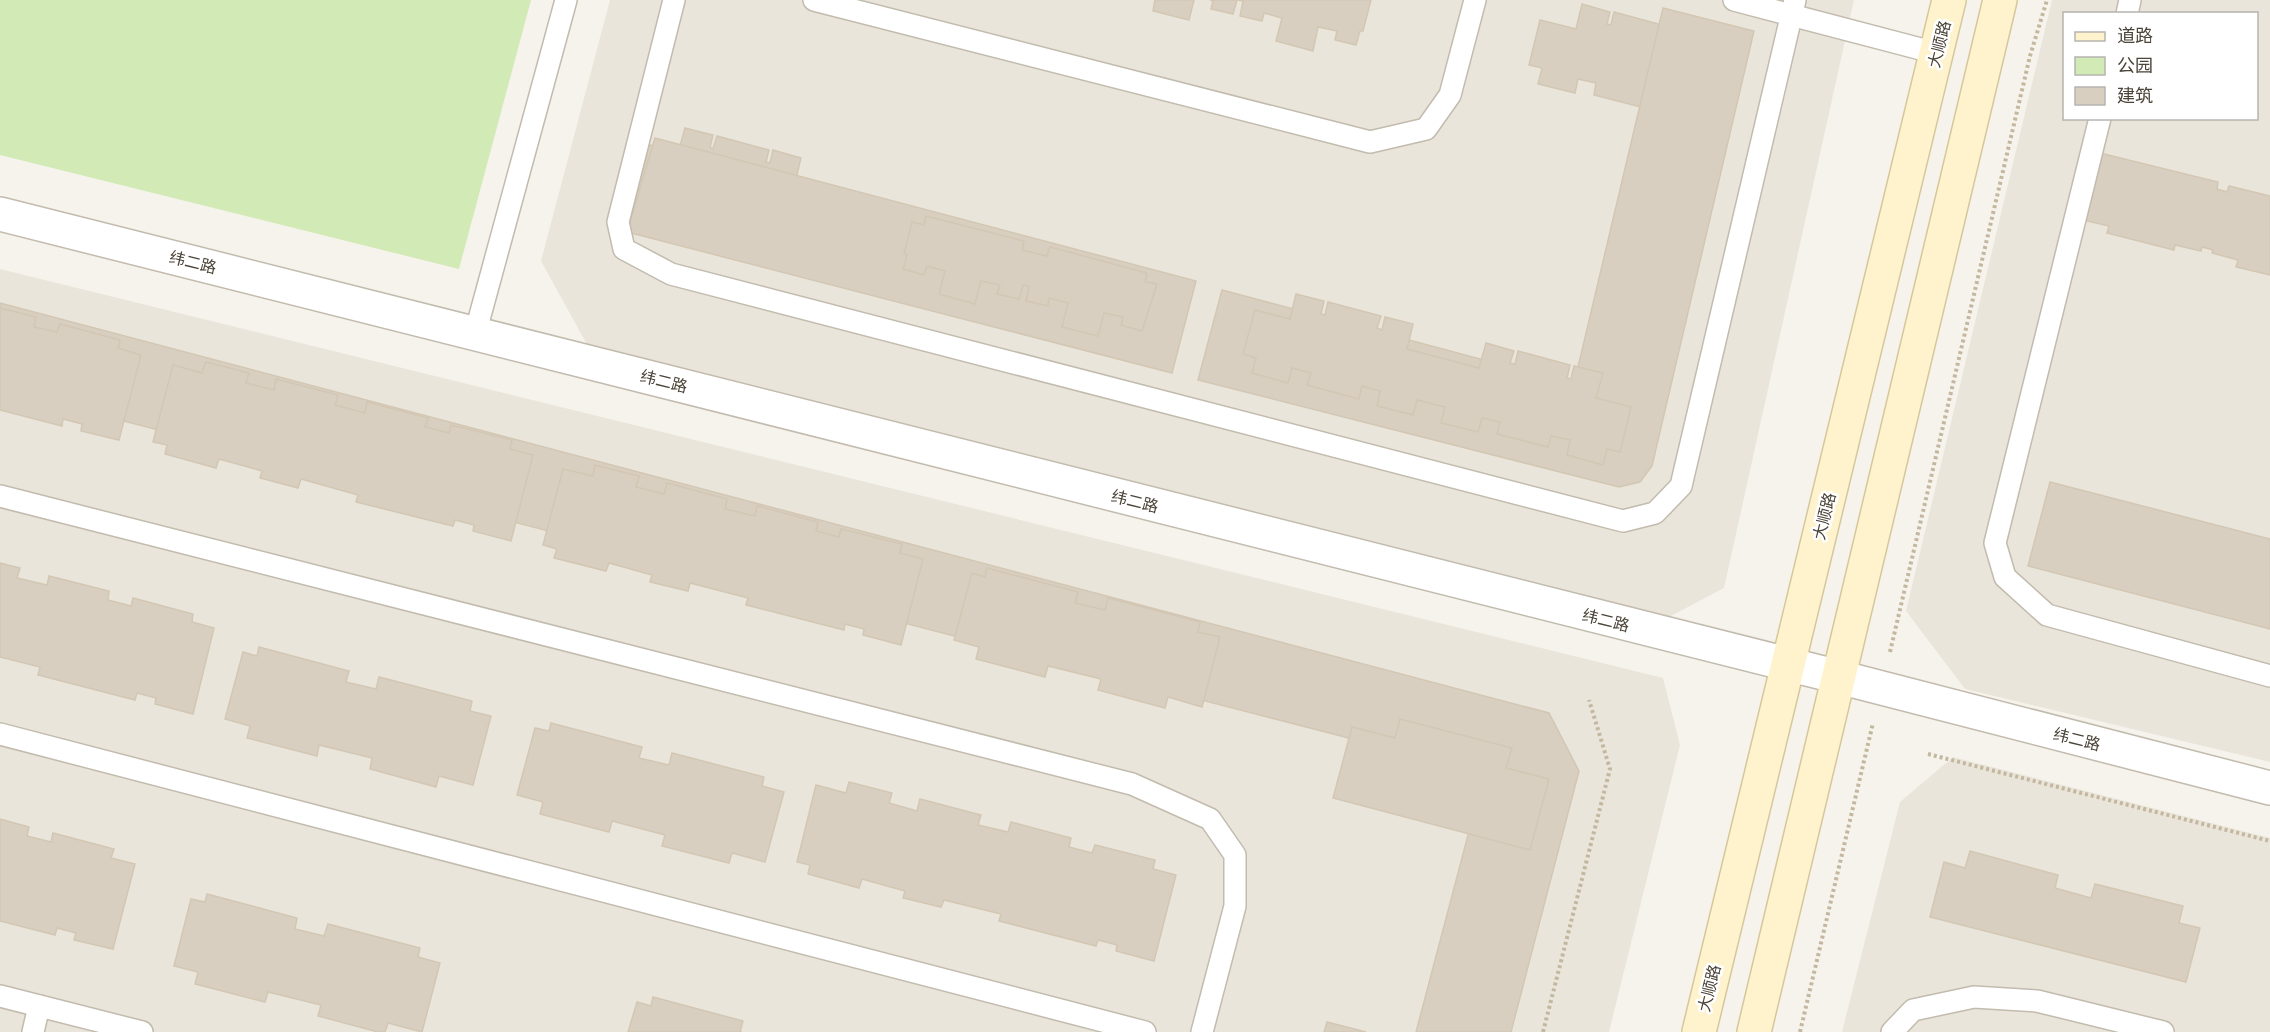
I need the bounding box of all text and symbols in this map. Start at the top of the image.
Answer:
legend [2063,12,2258,120]
street label: 大顺路 [1924,19,1955,70]
text: 道路 [2117,25,2153,46]
text: 公园 [2117,55,2153,76]
text: 建筑 [2117,85,2153,106]
street label: 纬二路 [167,247,218,278]
street label: 纬二路 [638,366,689,397]
street label: 纬二路 [1109,486,1160,517]
street label: 大顺路 [1809,491,1840,542]
street label: 纬二路 [1580,605,1631,636]
street label: 纬二路 [2051,724,2102,755]
street label: 大顺路 [1694,963,1725,1014]

